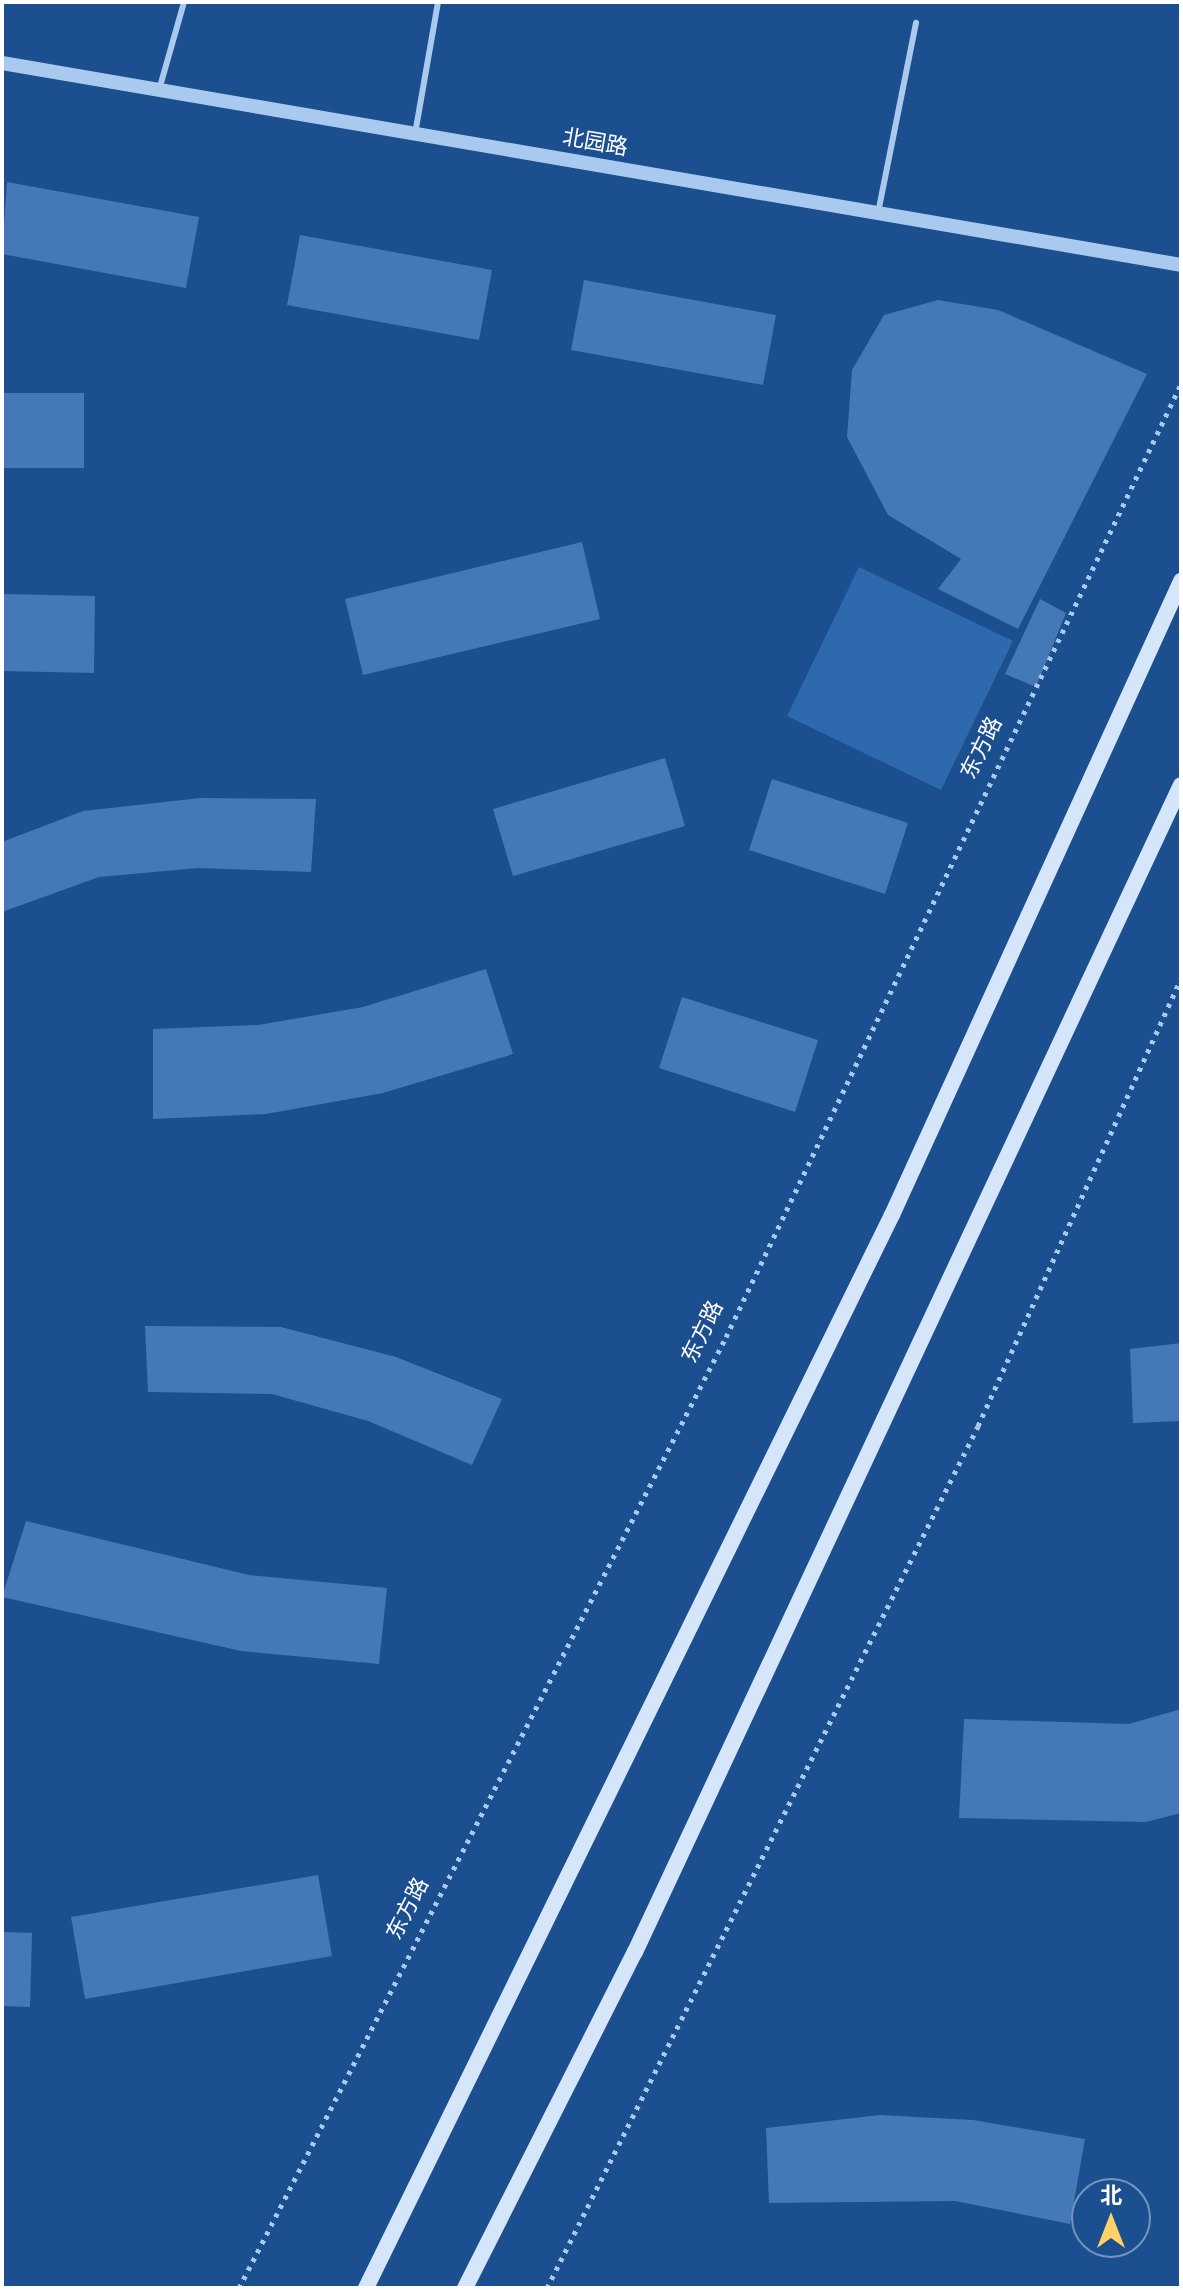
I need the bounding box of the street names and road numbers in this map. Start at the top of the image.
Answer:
street label: 北园路 [560,124,630,162]
street label: 东方路 [956,713,1008,783]
street label: 东方路 [677,1297,729,1367]
street label: 东方路 [381,1874,435,1944]

